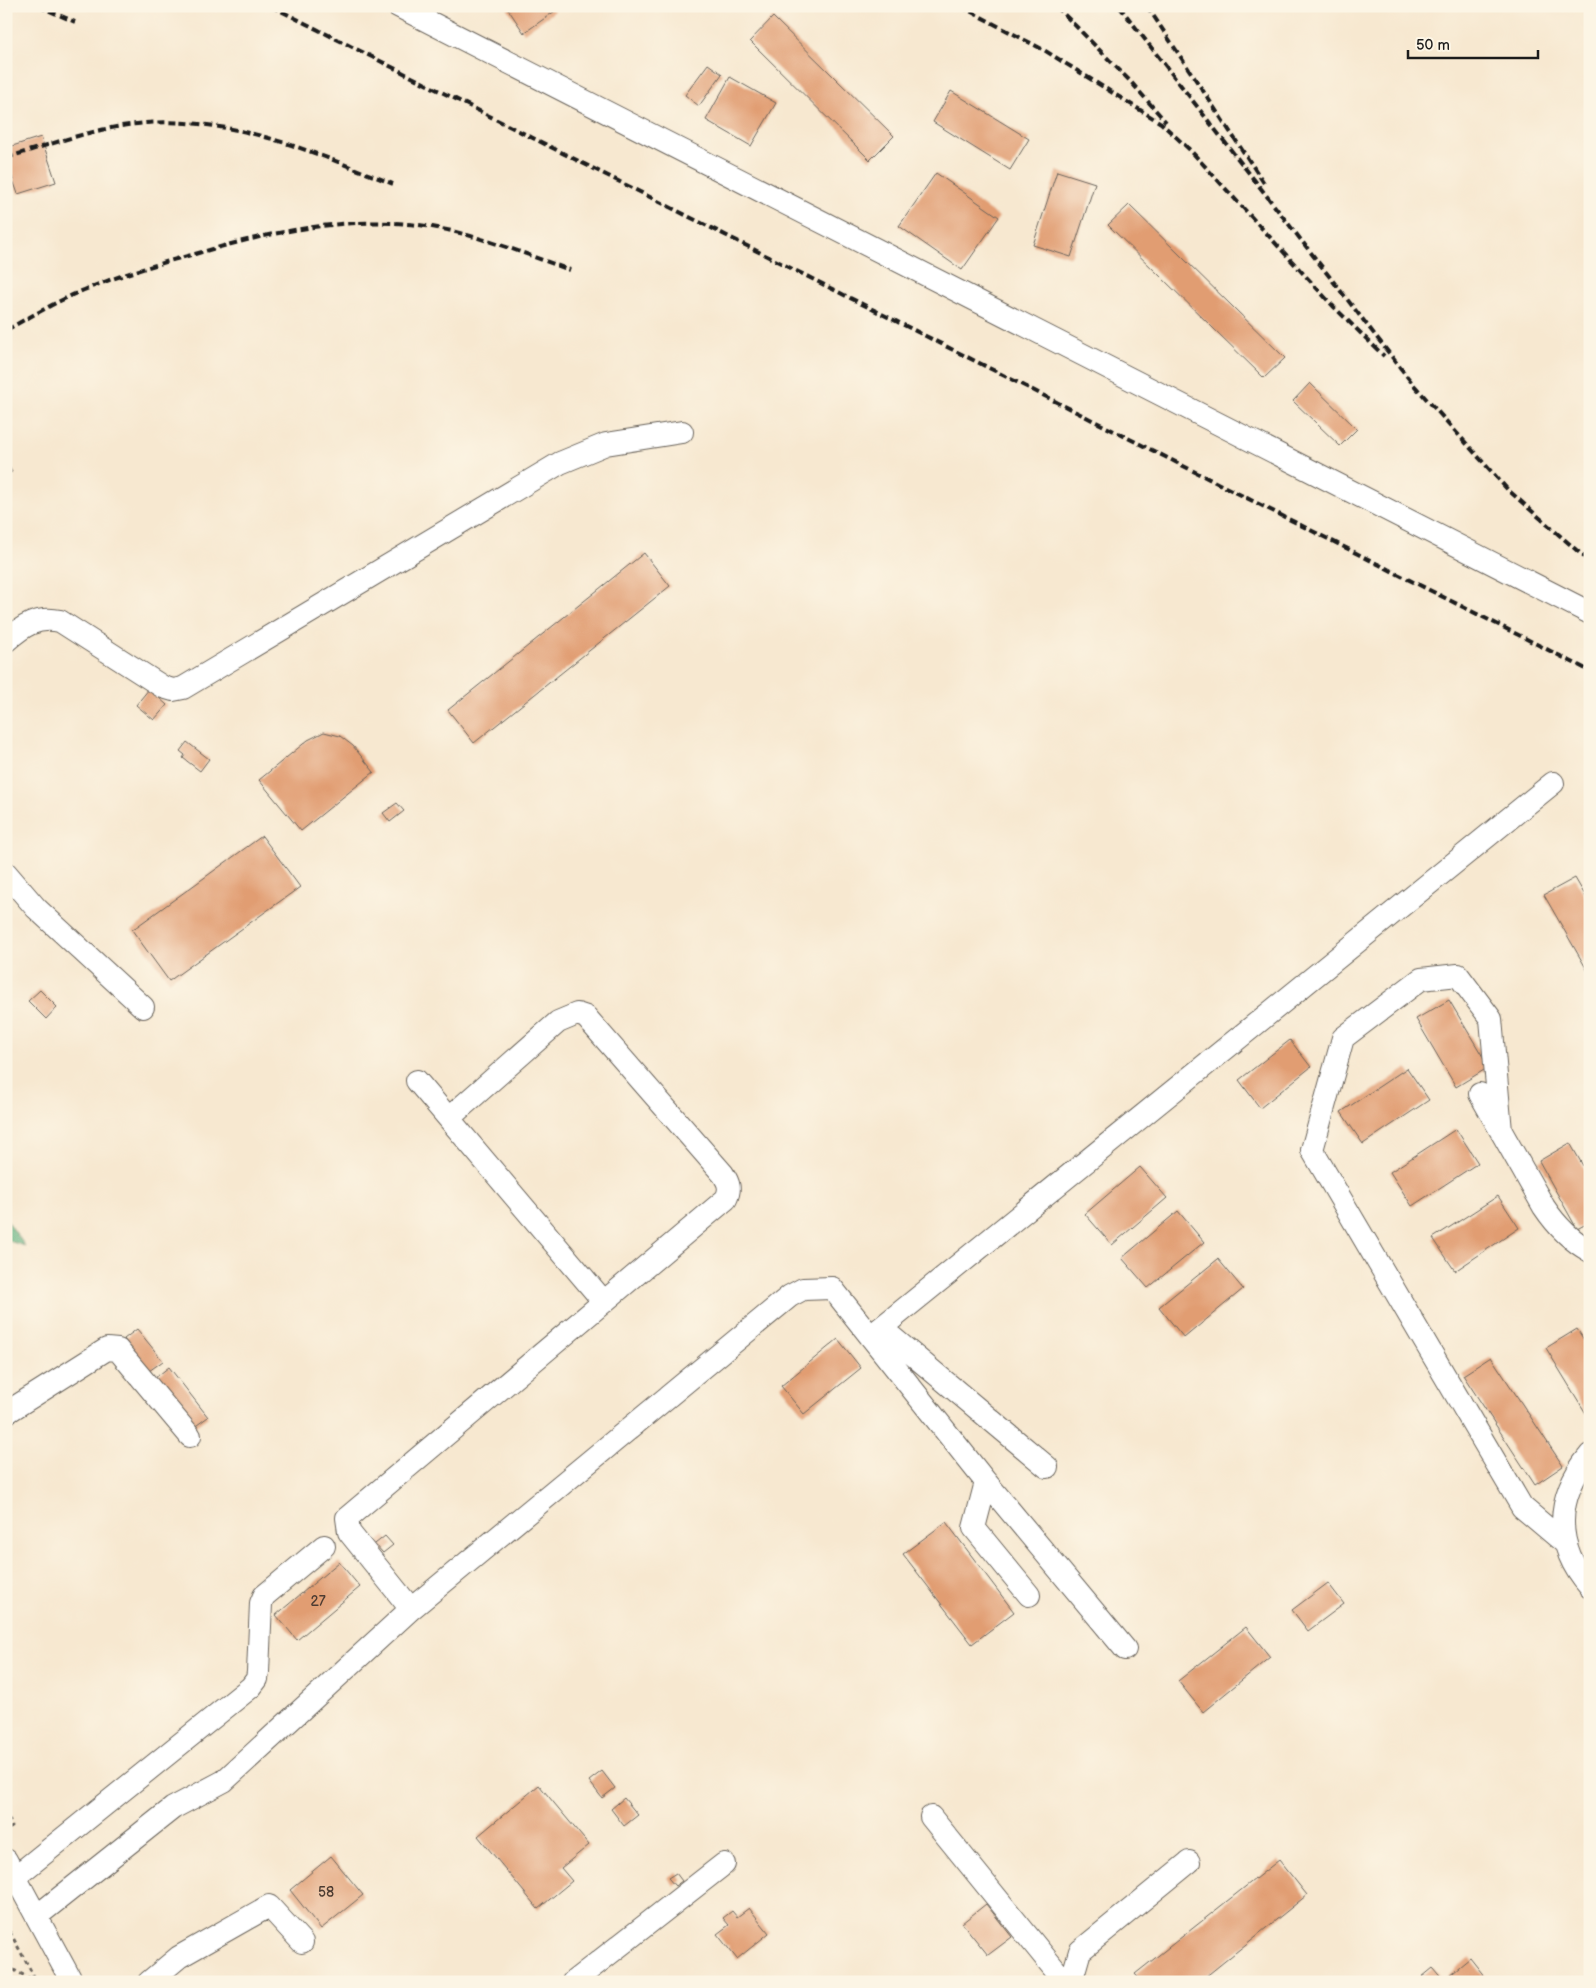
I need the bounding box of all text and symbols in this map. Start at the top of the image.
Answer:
scale bar [1408,28,1538,60]
text: 50 m [1416,36,1450,55]
house number: 27 [310,1593,326,1610]
house number: 58 [318,1884,334,1901]

